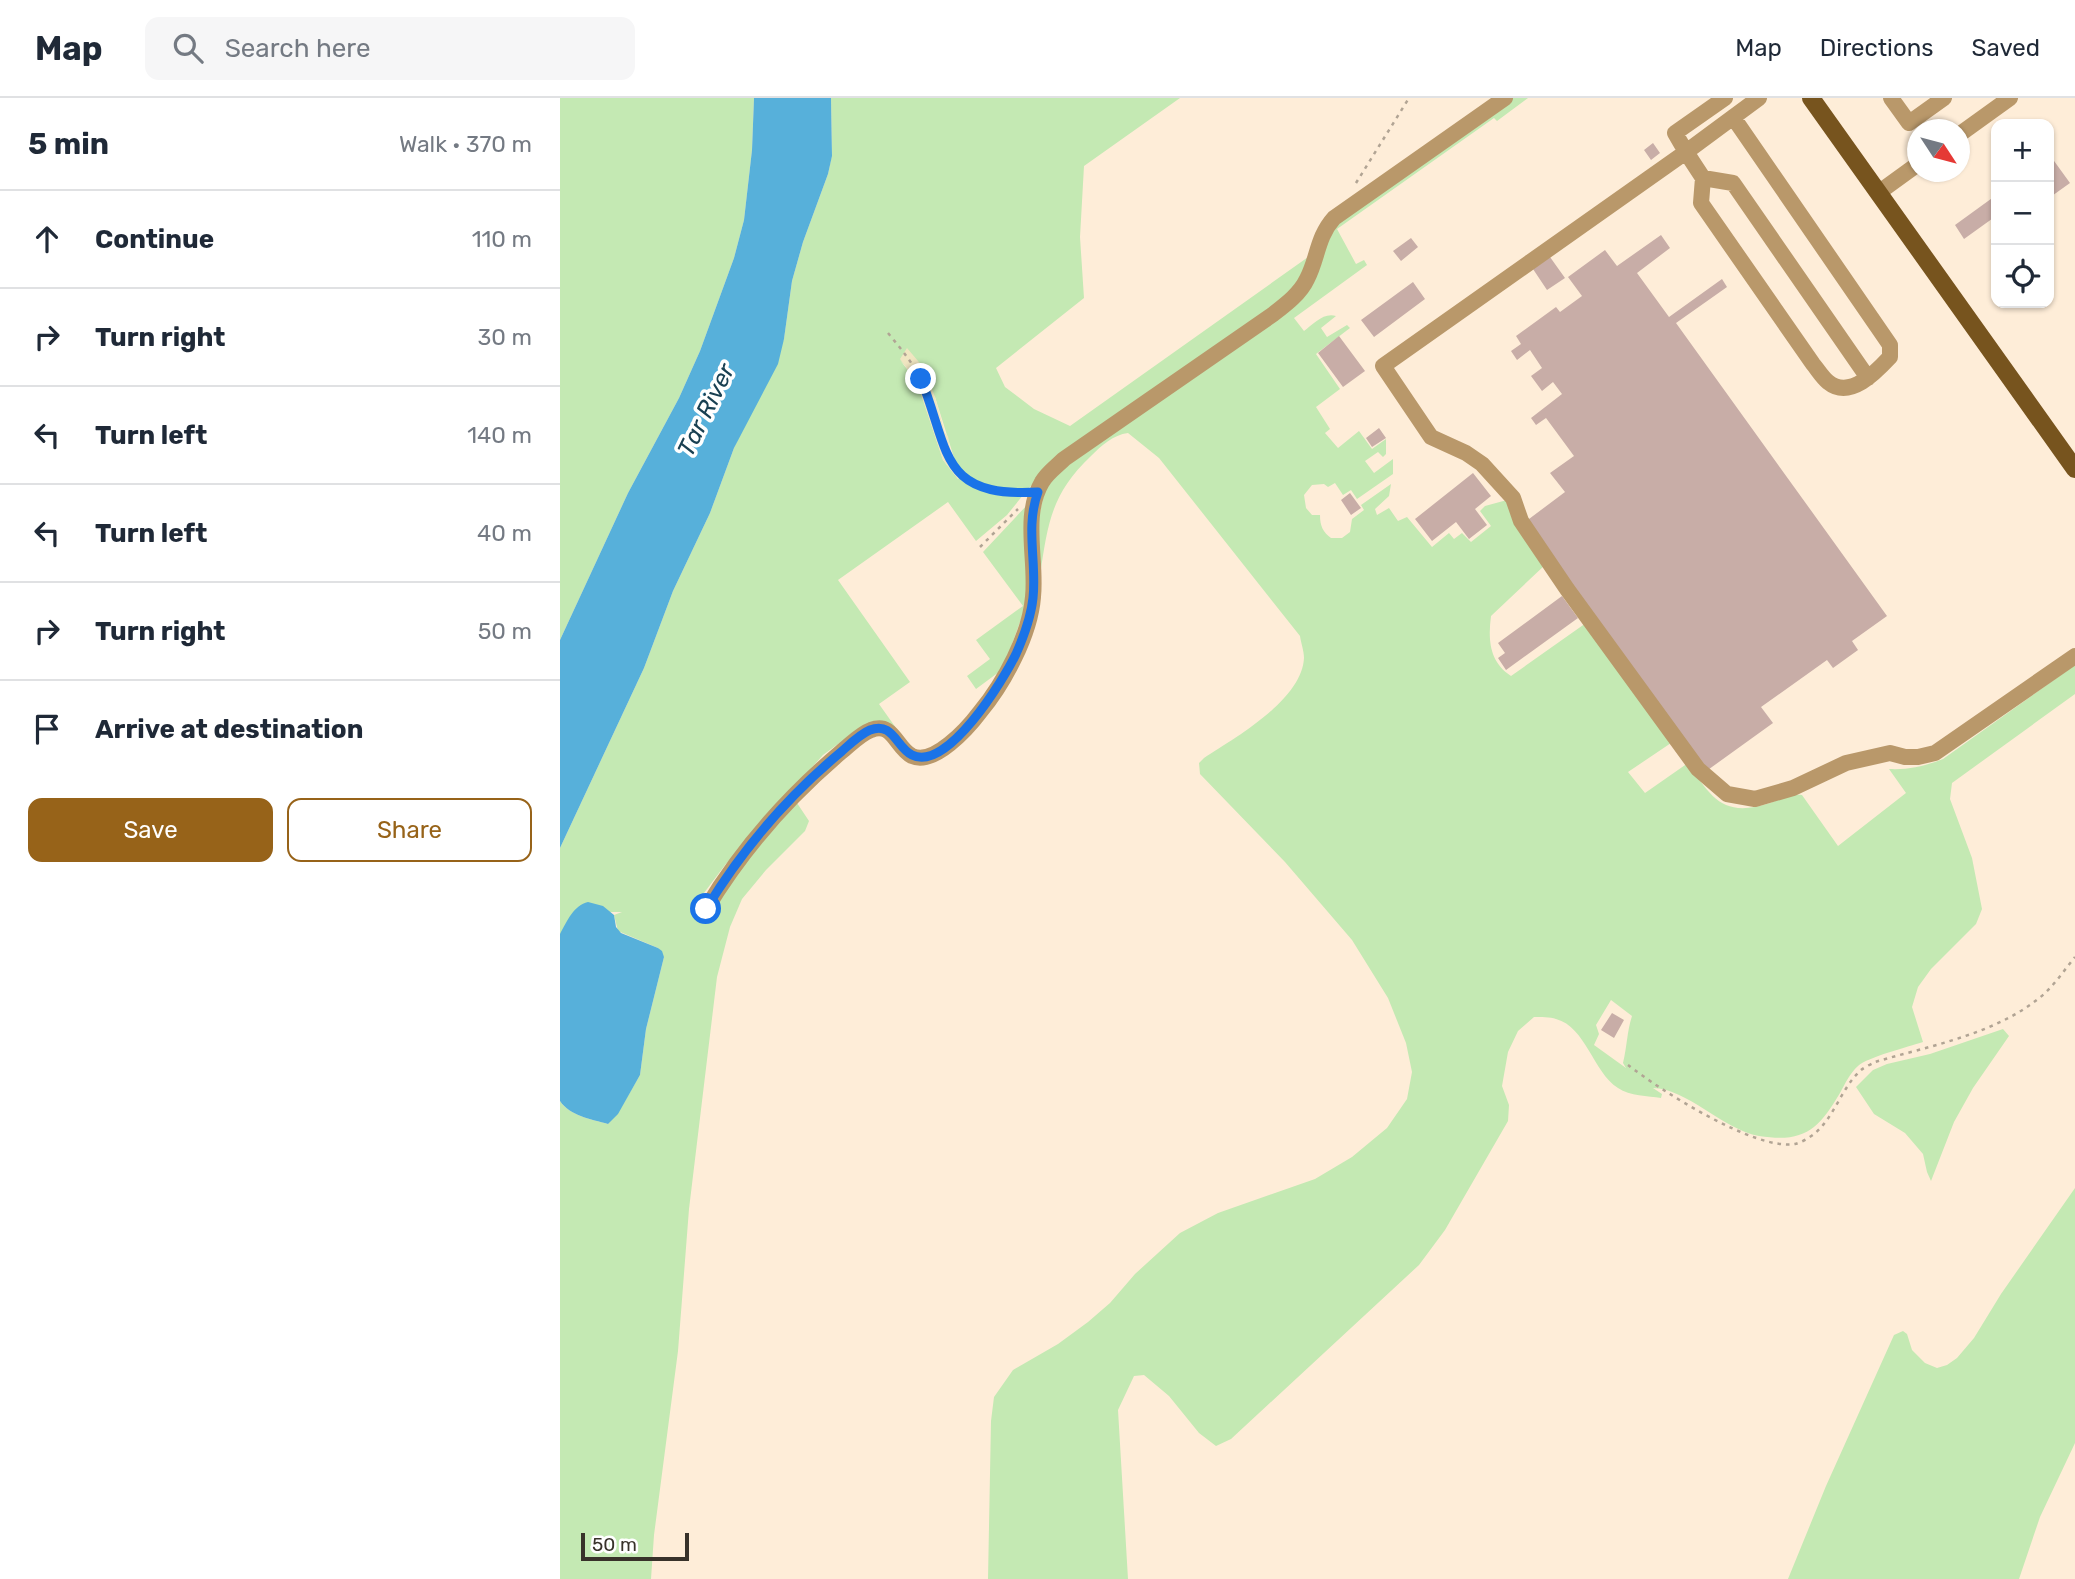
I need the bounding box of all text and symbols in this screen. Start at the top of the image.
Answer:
search box [145,17,635,80]
text: Map [35,29,103,68]
icon: search [169,29,207,67]
text: Search here [225,33,370,64]
text: Map [1735,34,1782,62]
text: Directions [1820,34,1933,62]
text: Saved [1971,34,2040,62]
north arrow [1907,119,1970,182]
map controls [1991,119,2054,308]
button: + [1991,119,2054,182]
text: 5 min [28,126,109,162]
text: Walk · 370 m [399,130,532,158]
button: − [1991,182,2054,245]
icon: ahead [28,220,66,258]
text: Continue [95,224,214,255]
text: 110 m [472,225,532,253]
button: locate [1991,245,2054,308]
icon: right [28,318,66,356]
text: Turn right [95,322,225,353]
text: 30 m [477,323,532,351]
water label: Tar River [672,358,741,461]
route end [905,363,936,394]
icon: left [28,416,66,454]
text: Turn left [95,420,207,451]
text: 140 m [467,421,532,449]
icon: left [28,514,66,552]
text: Turn left [95,518,207,549]
text: 40 m [477,519,532,547]
icon: right [28,612,66,650]
text: Turn right [95,616,225,647]
text: 50 m [478,617,532,645]
icon: arrive [28,710,66,748]
text: Arrive at destination [95,714,363,745]
button: Save [28,798,273,862]
button: Share [287,798,532,862]
route start [690,893,721,924]
scale bar [581,1530,690,1562]
text: 50 m [592,1533,637,1556]

